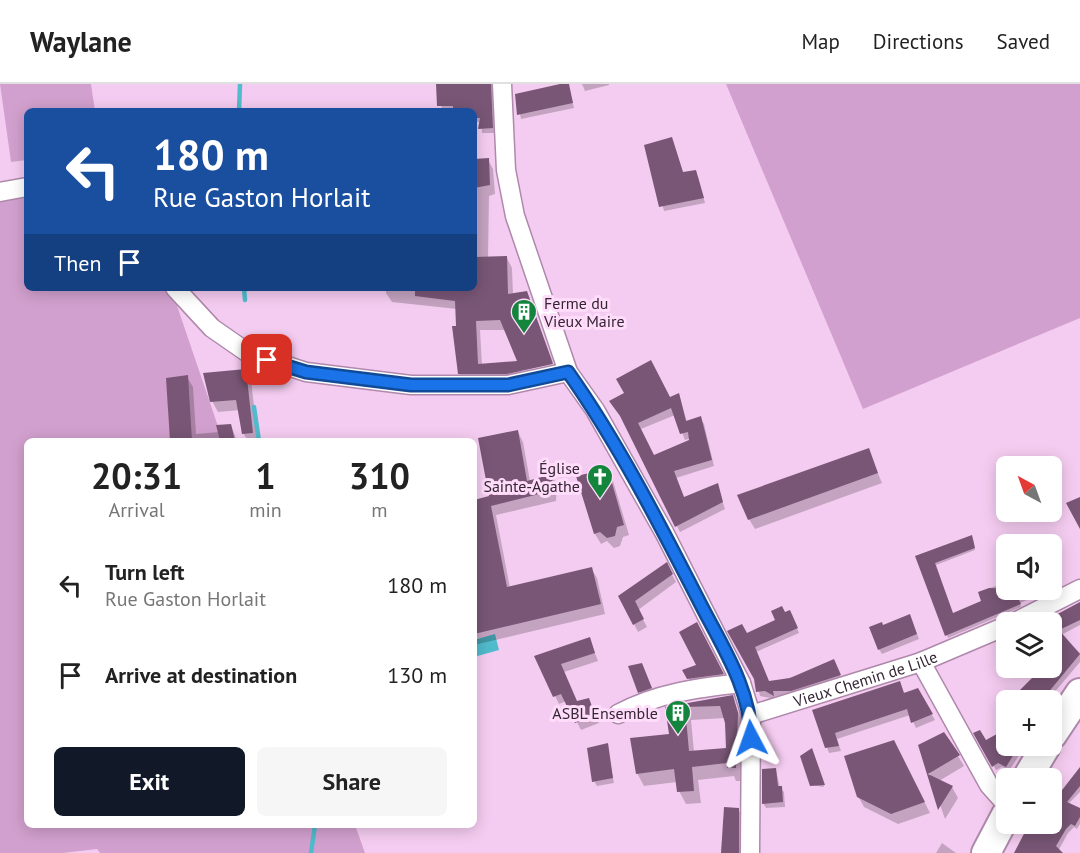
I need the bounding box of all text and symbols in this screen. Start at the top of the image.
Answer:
text: Waylane [30,23,132,60]
text: Map [801,28,840,55]
text: Directions [873,28,964,55]
text: Saved [997,28,1050,55]
text: 180 m [153,127,269,182]
icon: left [54,132,132,210]
text: Rue Gaston Horlait [153,180,370,214]
icon: arrive [113,246,146,279]
text: Then [54,249,101,277]
place label: Ferme du Vieux Maire [543,293,625,331]
building icon: Ferme du Vieux Maire [509,297,539,335]
pin [241,334,292,385]
icon: arrive [250,343,283,376]
text: 20:31 [91,452,182,499]
text: 1 [255,452,276,499]
text: 310 [349,452,410,499]
north arrow [996,456,1062,522]
map controls [996,456,1062,834]
place label: Église Sainte-Agathe [483,458,580,496]
church icon: Église Sainte-Agathe [585,462,615,500]
text: Arrival [109,497,165,523]
text: min [249,497,282,523]
text: m [371,497,388,523]
button: sound [996,534,1062,600]
text: Turn left [105,558,185,586]
icon: left [54,569,87,602]
text: 180 m [387,571,447,599]
text: Rue Gaston Horlait [105,586,266,612]
button: layers [996,612,1062,678]
street label: Vieux Chemin de Lille [790,646,940,711]
icon: arrive [54,659,87,692]
text: Arrive at destination [105,661,297,689]
text: 130 m [387,661,447,689]
button: + [996,690,1062,756]
building icon: ASBL Ensemble [663,698,693,736]
place label: ASBL Ensemble [552,703,658,723]
position arrow [719,706,783,770]
button: Exit [54,747,245,816]
button: Share [257,747,447,816]
button: − [996,768,1062,834]

